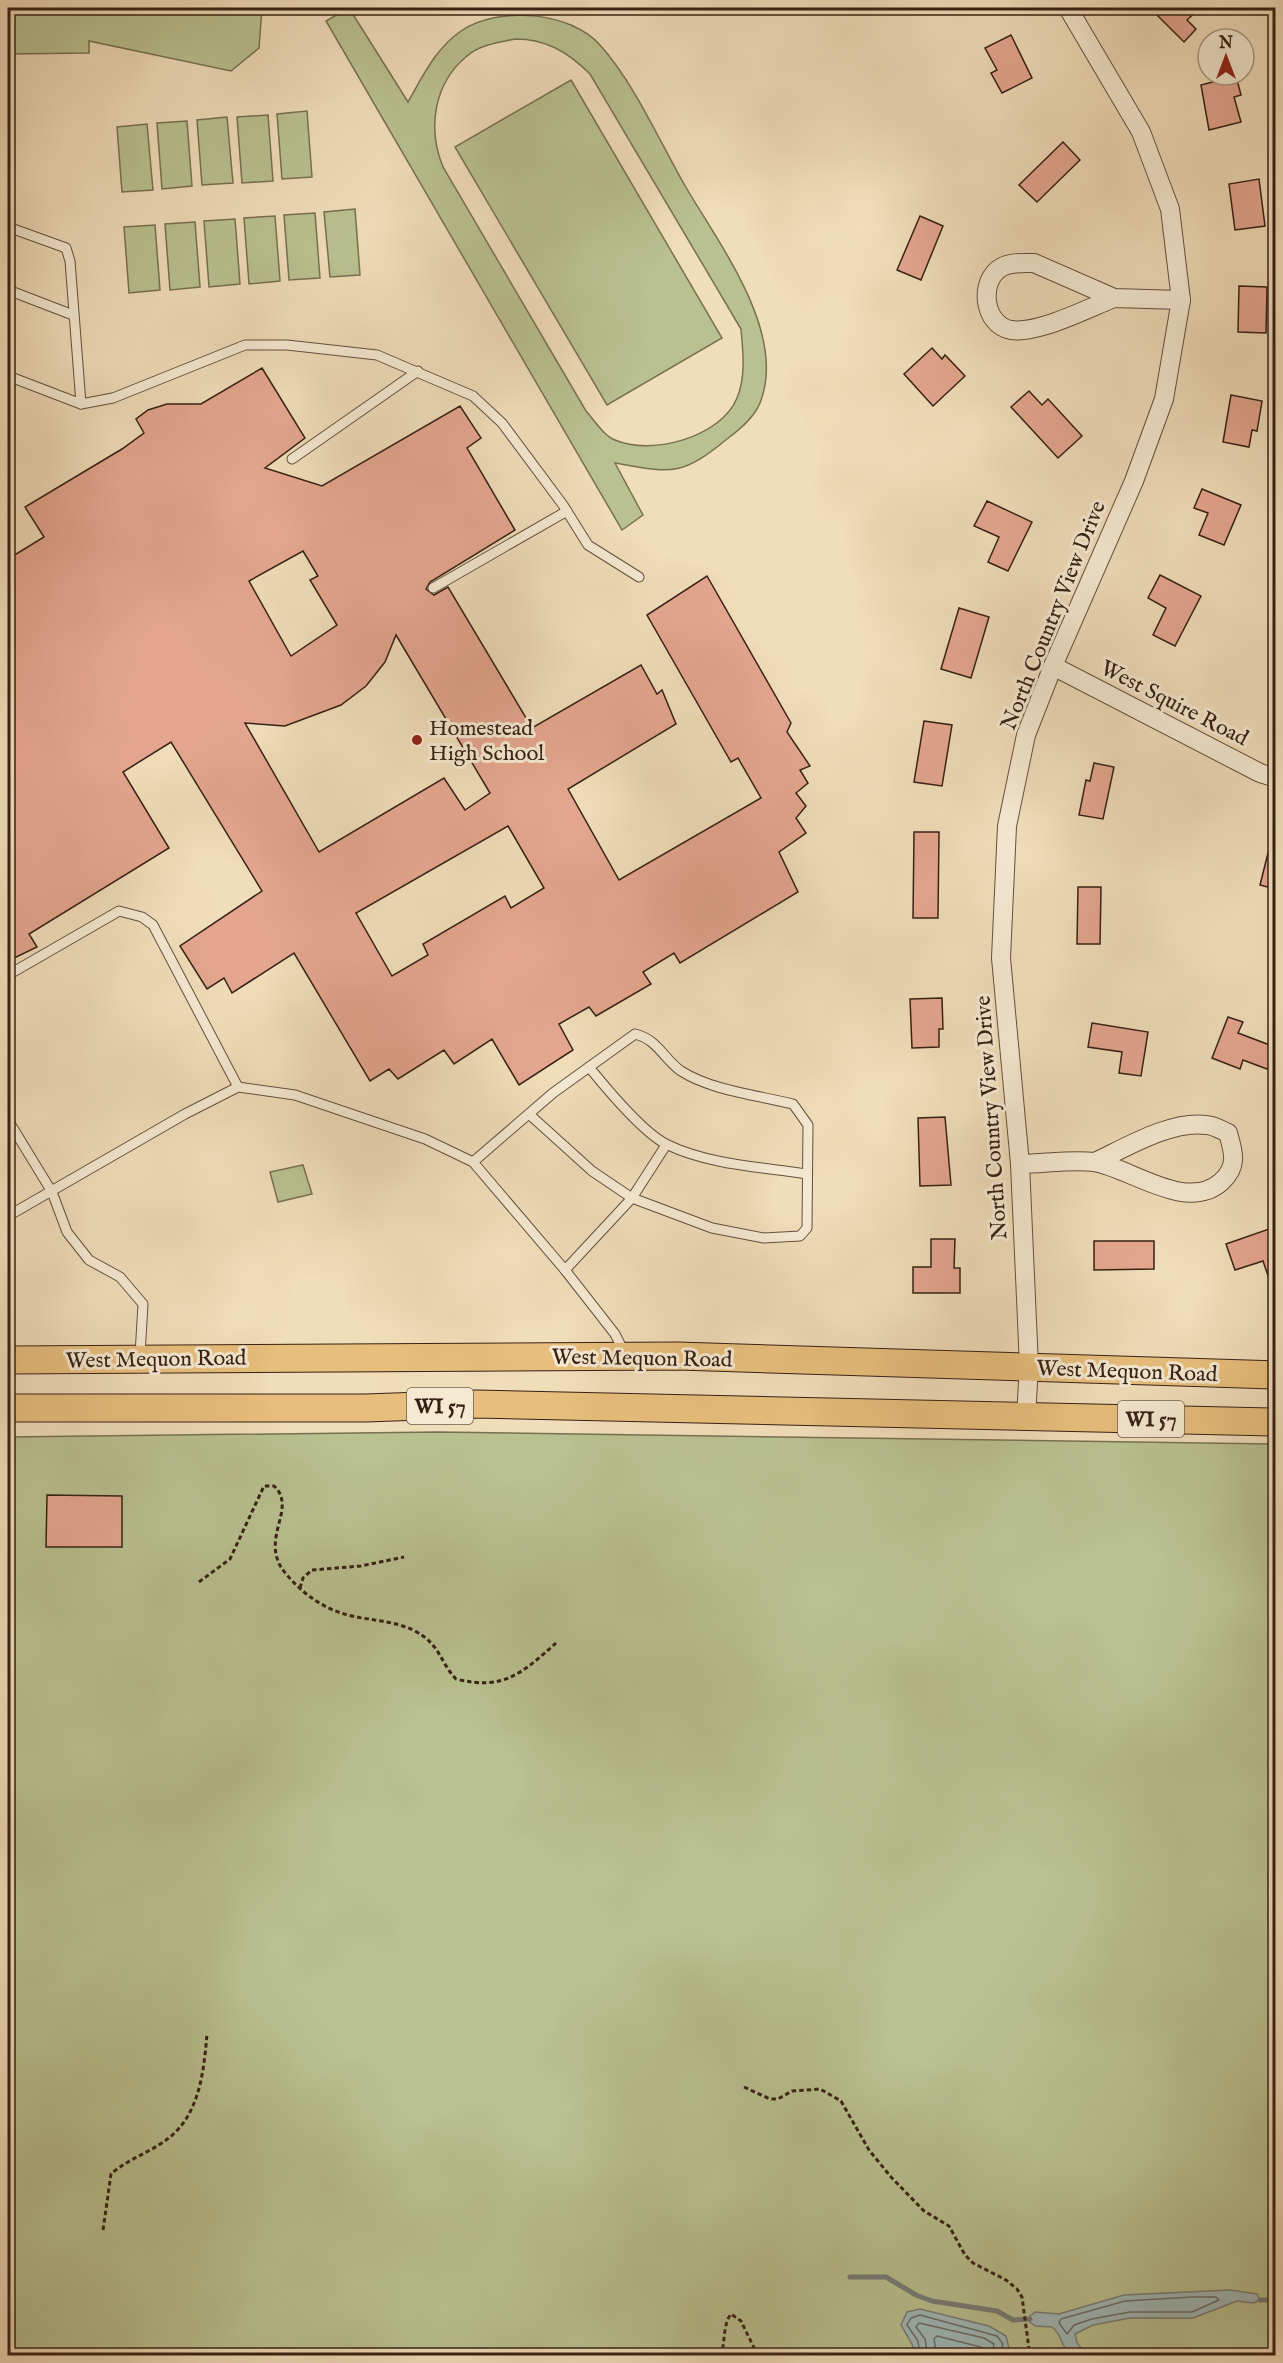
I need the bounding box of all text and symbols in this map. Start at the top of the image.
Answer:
north arrow [1196,27,1256,87]
text: N [1218,34,1233,54]
street label: North Country View Drive [995,497,1113,735]
street label: West Squire Road [1095,654,1253,753]
place label: Homestead High School [429,715,544,768]
marker: Homestead High School [410,733,424,747]
street label: North Country View Drive [969,995,1015,1241]
street label: West Mequon Road [551,1343,733,1375]
street label: West Mequon Road [65,1344,247,1376]
street label: West Mequon Road [1036,1355,1218,1389]
road number: WI 57 [407,1388,473,1424]
road number: WI 57 [1118,1401,1184,1437]

